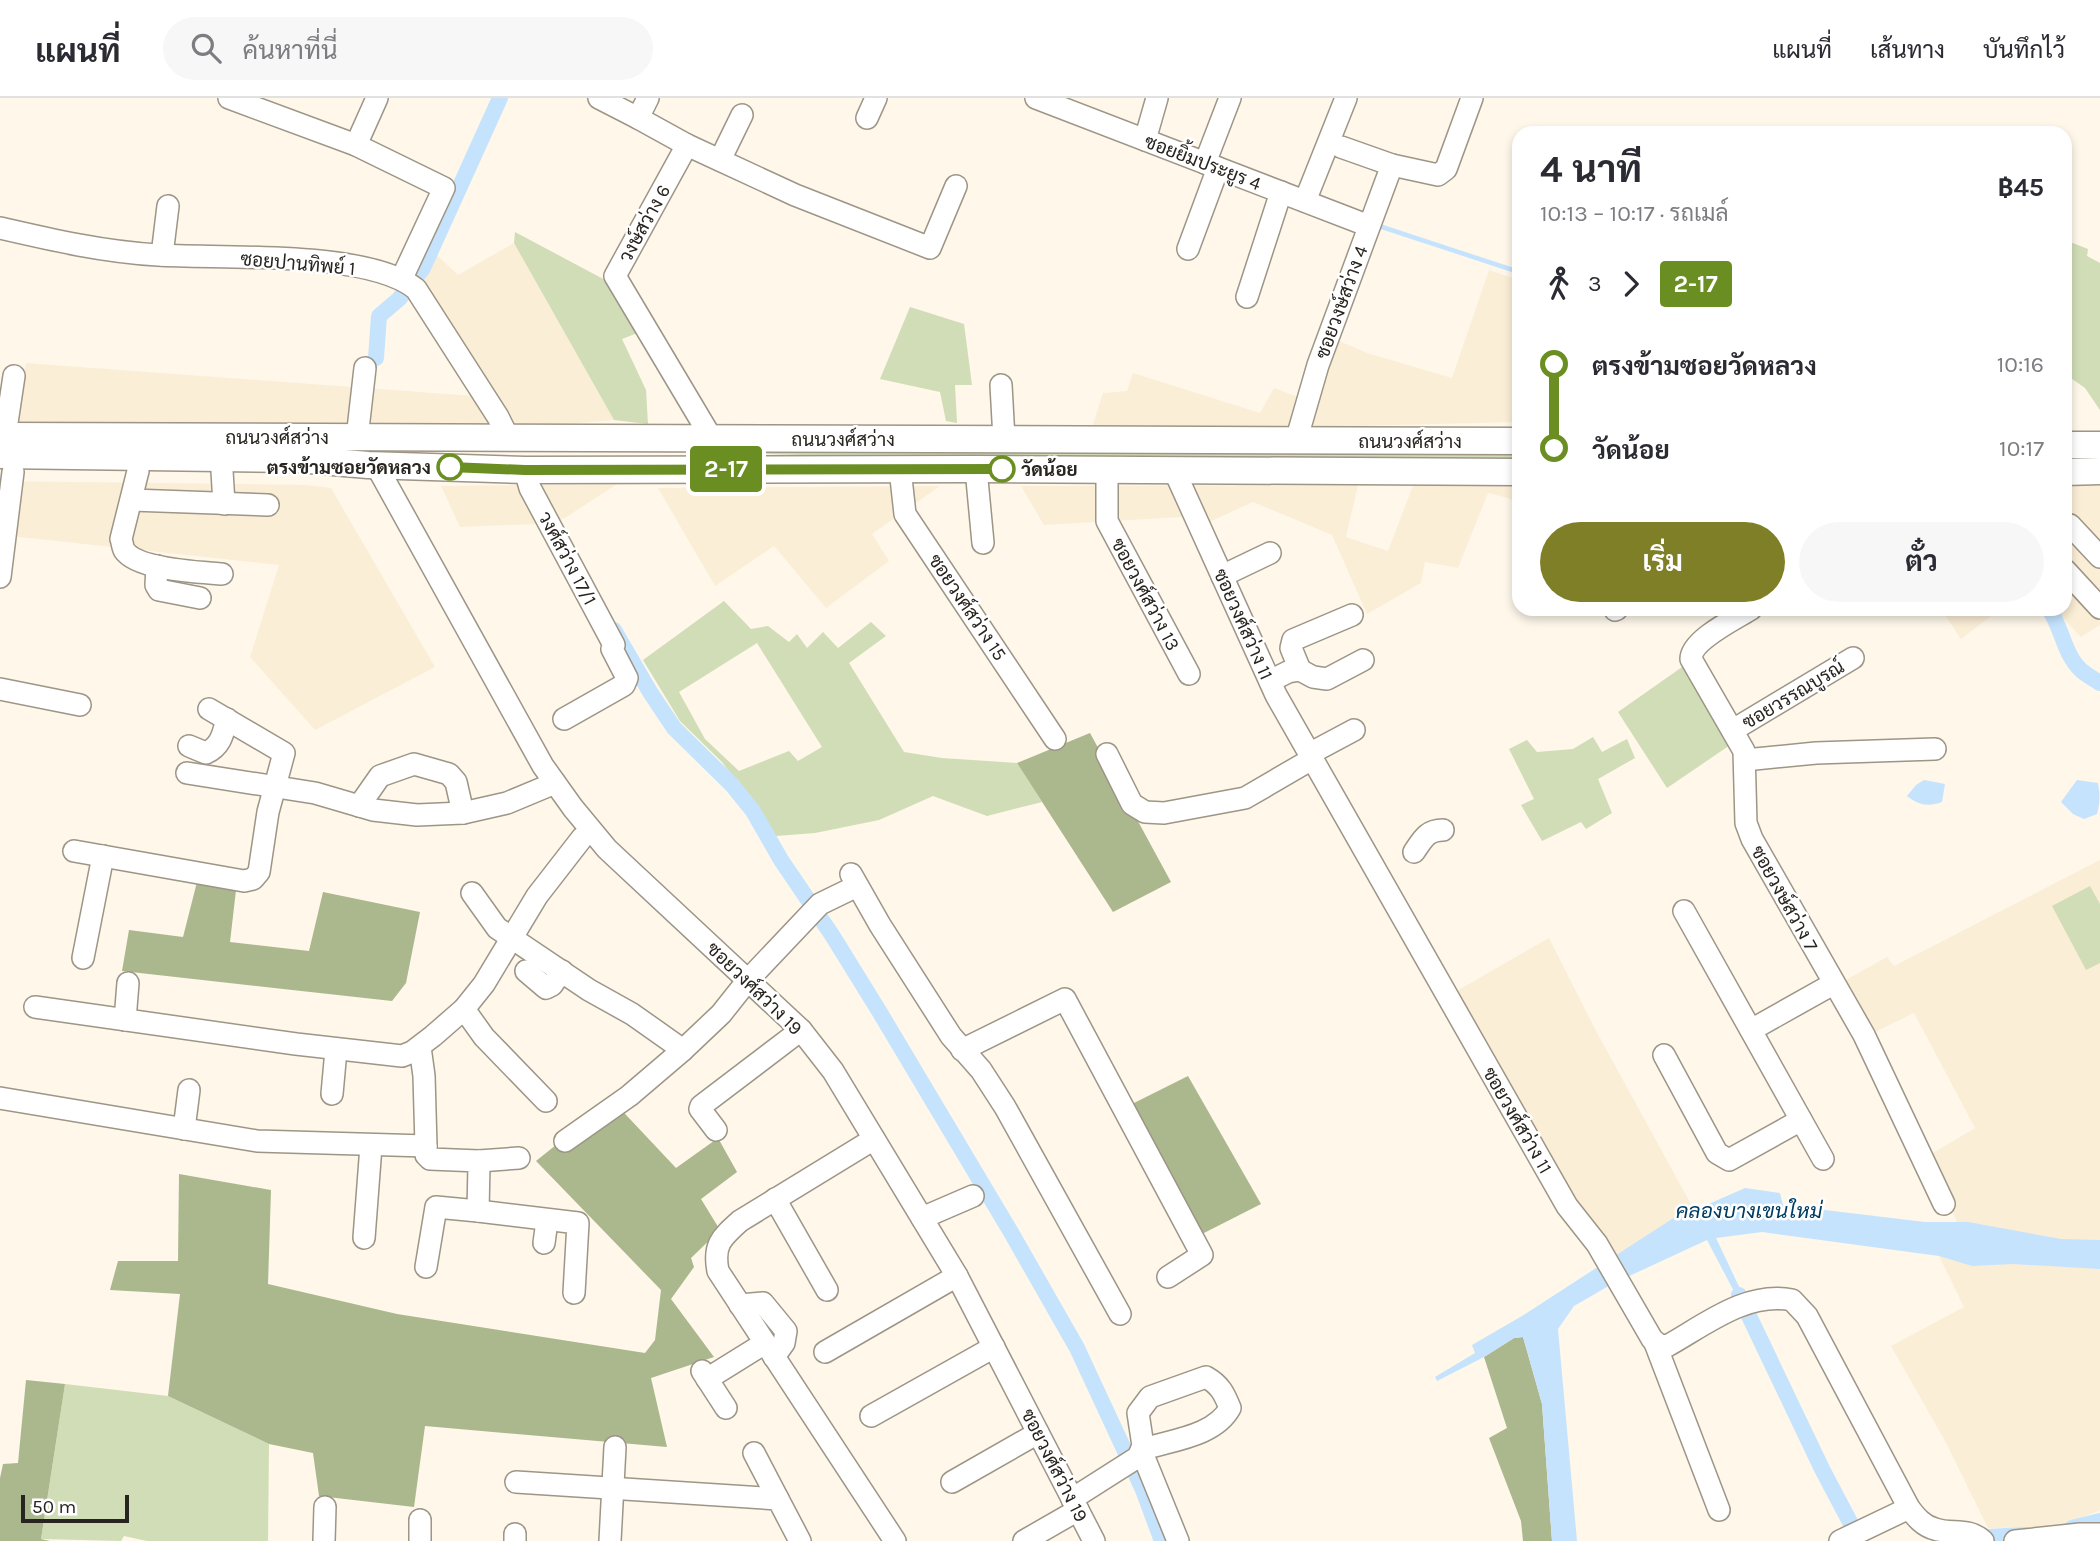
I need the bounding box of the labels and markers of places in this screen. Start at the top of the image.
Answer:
marker: ตรงข้ามซอยวัดหลวง [437,454,463,480]
place label: ตรงข้ามซอยวัดหลวง [267,456,431,479]
marker: วัดน้อย [989,456,1015,482]
place label: วัดน้อย [1021,458,1078,481]

